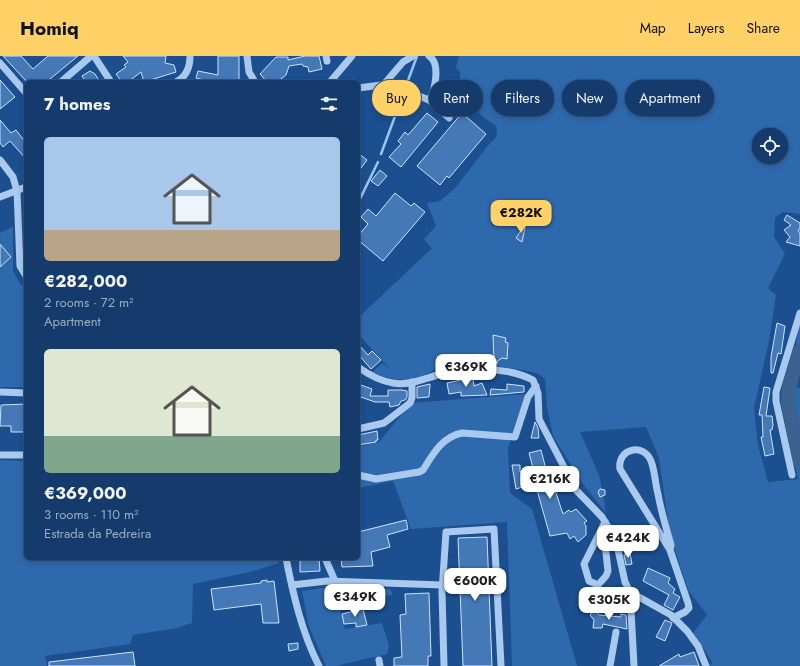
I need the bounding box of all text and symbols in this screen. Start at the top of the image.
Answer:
text: Homiq [20,15,79,42]
text: Map [640,18,666,38]
text: Layers [688,18,724,38]
text: Share [746,18,780,38]
chip: Buy [372,80,421,116]
chip: Rent [429,80,483,116]
chip: Filters [491,80,554,116]
chip: New [562,80,617,116]
chip: Apartment [625,80,714,116]
text: 7 homes [44,92,111,116]
icon: filters [318,93,340,115]
map controls [752,128,788,164]
button: locate [752,128,788,164]
icon: home [156,163,228,235]
pin: €282K [493,200,549,234]
text: €282K [500,203,542,222]
text: €282,000 [44,269,127,293]
text: 2 rooms · 72 m² [44,293,134,312]
text: Apartment [44,312,101,331]
pin: €369K [438,354,494,388]
text: €369K [444,357,488,376]
icon: home [156,375,228,447]
pin: €216K [522,466,578,500]
text: €216K [529,469,571,488]
text: €369,000 [44,481,127,505]
text: 3 rooms · 110 m² [44,505,139,524]
text: Estrada da Pedreira [44,524,151,543]
pin: €424K [600,525,656,559]
text: €424K [606,528,650,547]
pin: €600K [447,568,503,602]
text: €600K [453,571,497,590]
pin: €349K [327,584,383,618]
text: €349K [333,587,377,606]
pin: €305K [581,587,637,621]
text: €305K [588,590,630,609]

